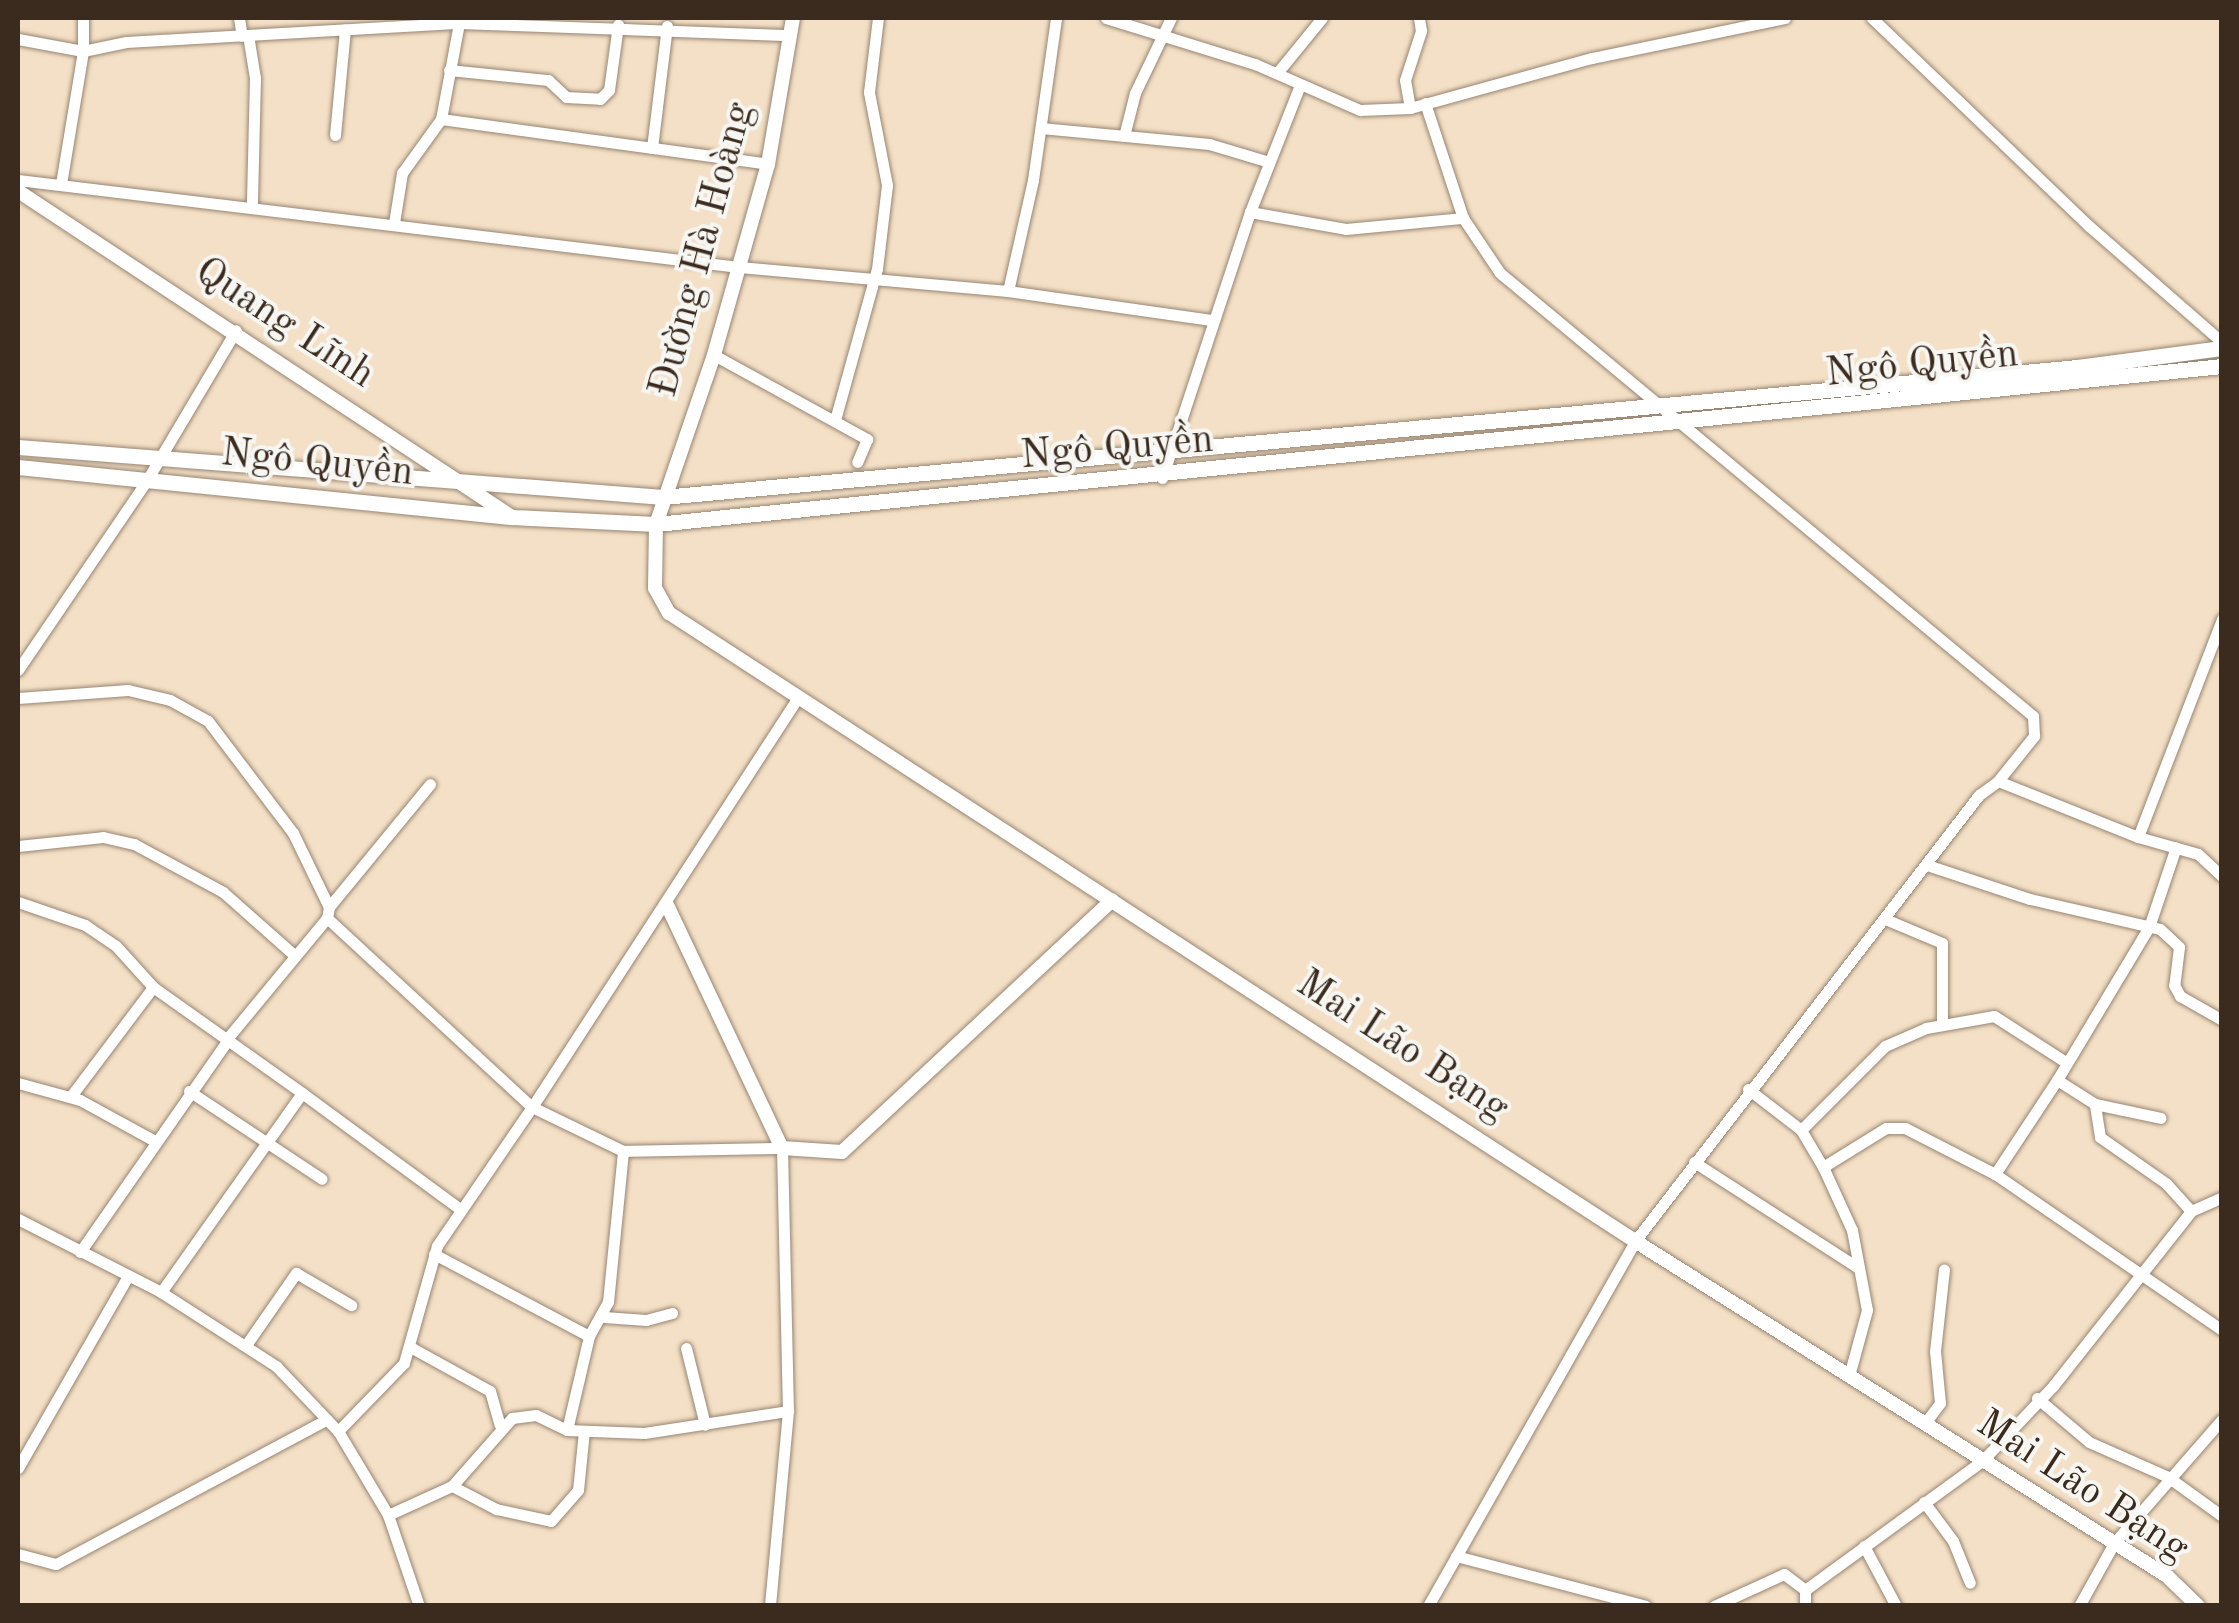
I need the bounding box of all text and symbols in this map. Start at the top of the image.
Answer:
street label: Đường Hà Hoàng [641,97,765,403]
street label: Quang Lĩnh [185,248,383,400]
street label: Ngô Quyền [1823,331,2021,399]
street label: Ngô Quyền [1019,417,1215,481]
street label: Ngô Quyền [218,430,416,498]
street label: Mai Lão Bạng [1287,961,1517,1133]
street label: Mai Lão Bạng [1967,1401,2197,1573]

